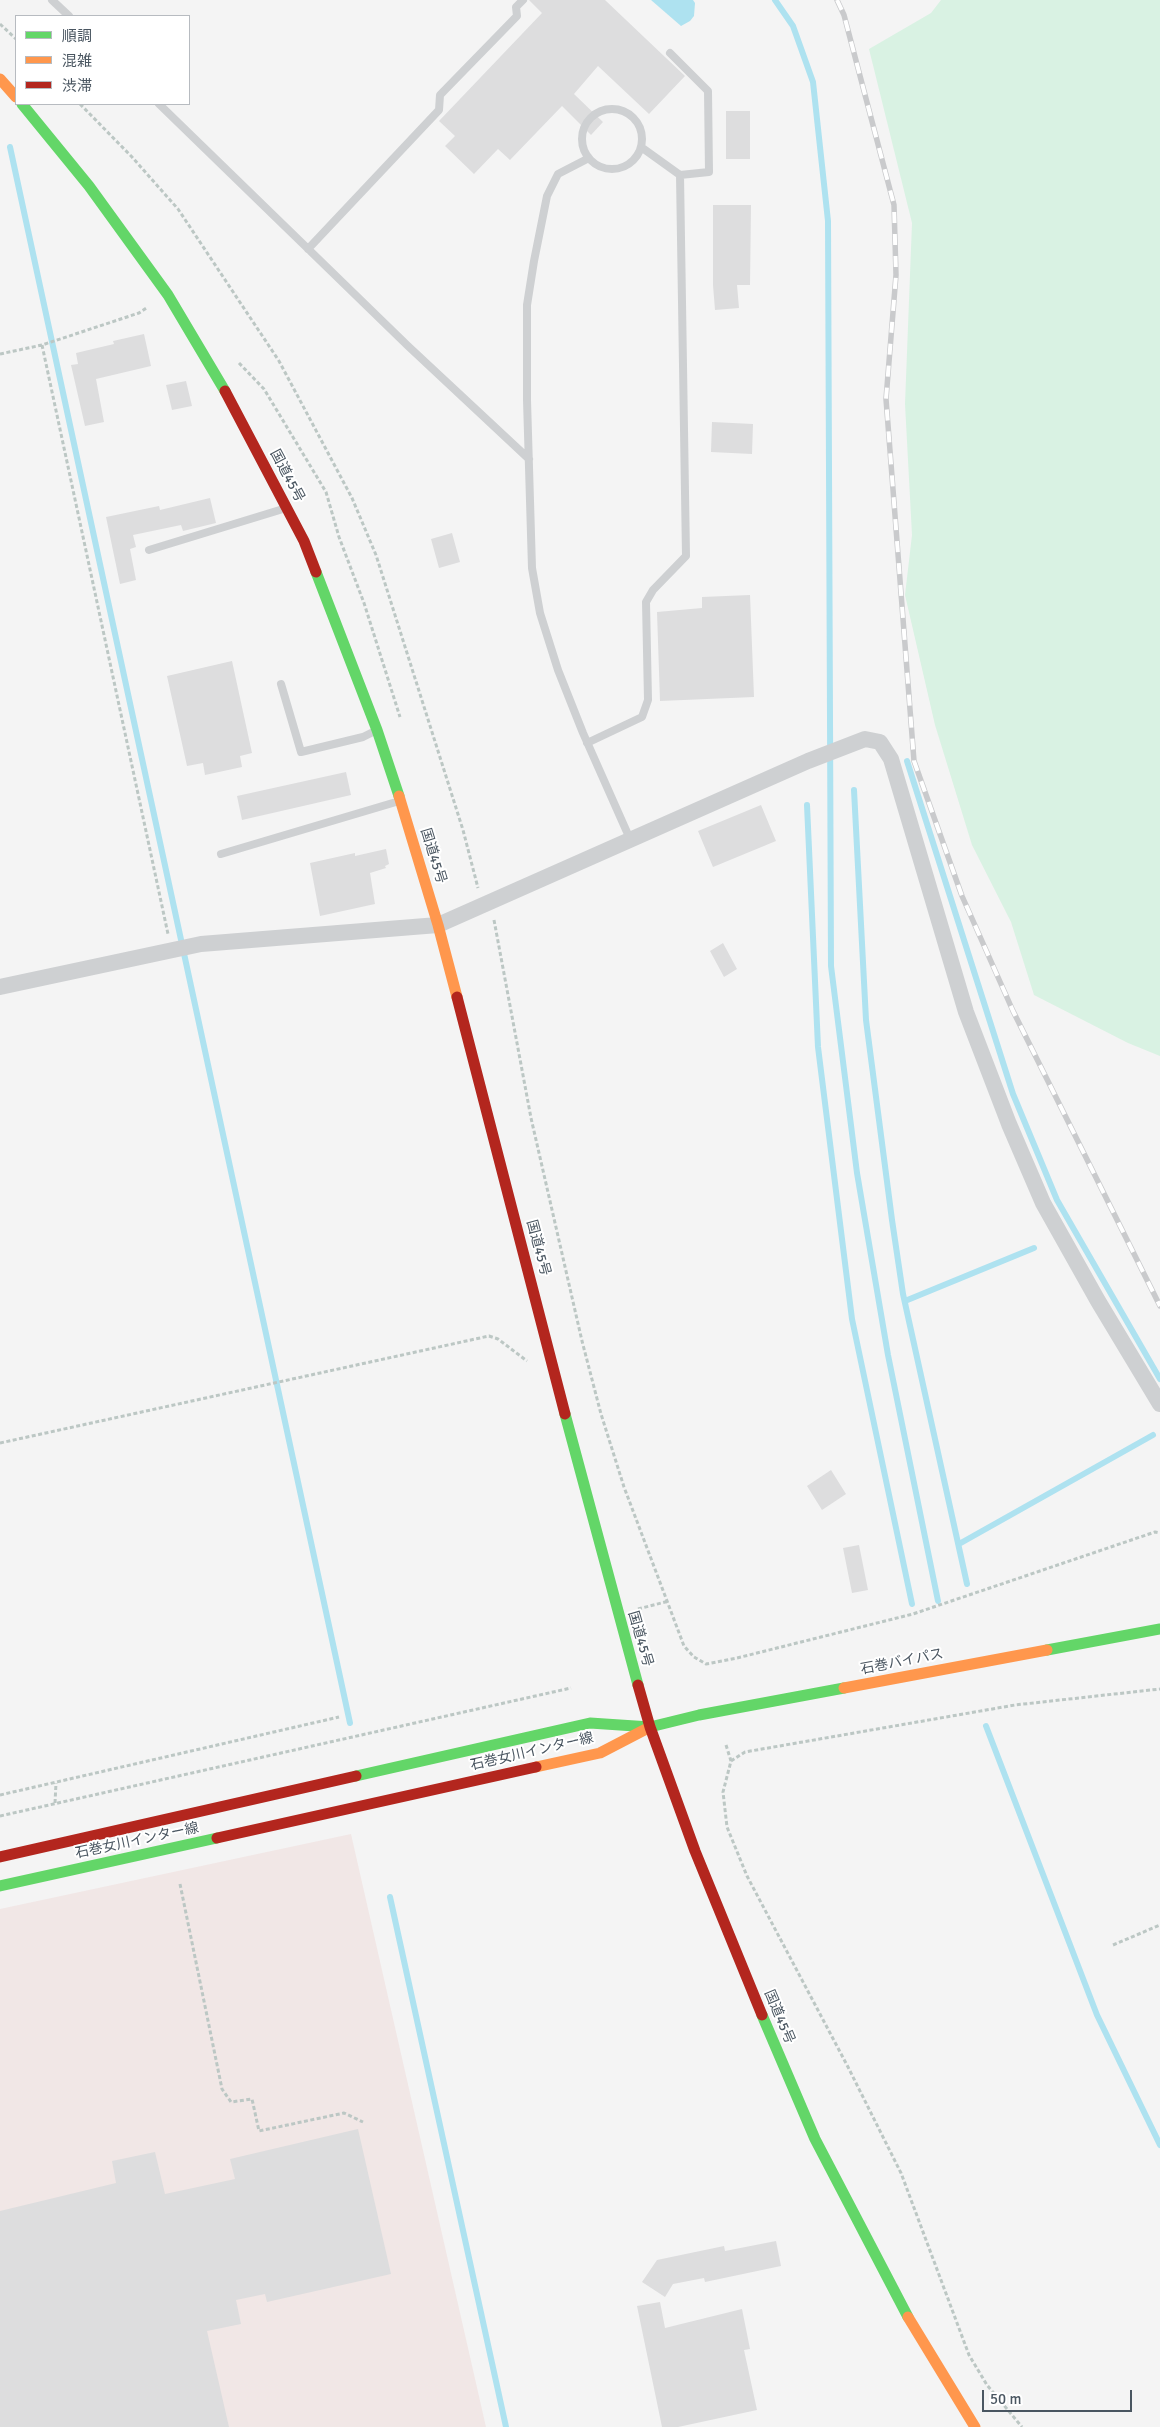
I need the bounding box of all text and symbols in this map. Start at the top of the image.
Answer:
legend [15,15,190,105]
text: 順調 [62,27,92,45]
text: 混雑 [62,52,92,70]
text: 渋滞 [62,77,92,95]
street label: 国道45号 [266,447,308,505]
street label: 国道45号 [417,826,449,886]
street label: 国道45号 [522,1218,554,1278]
street label: 国道45号 [624,1609,656,1669]
street label: 石巻バイパス [859,1646,945,1678]
street label: 石巻女川インター線 [469,1730,595,1774]
street label: 石巻女川インター線 [74,1820,200,1862]
street label: 国道45号 [760,1987,798,2047]
scale bar [985,2380,1135,2412]
text: 50 m [990,2390,1021,2408]

